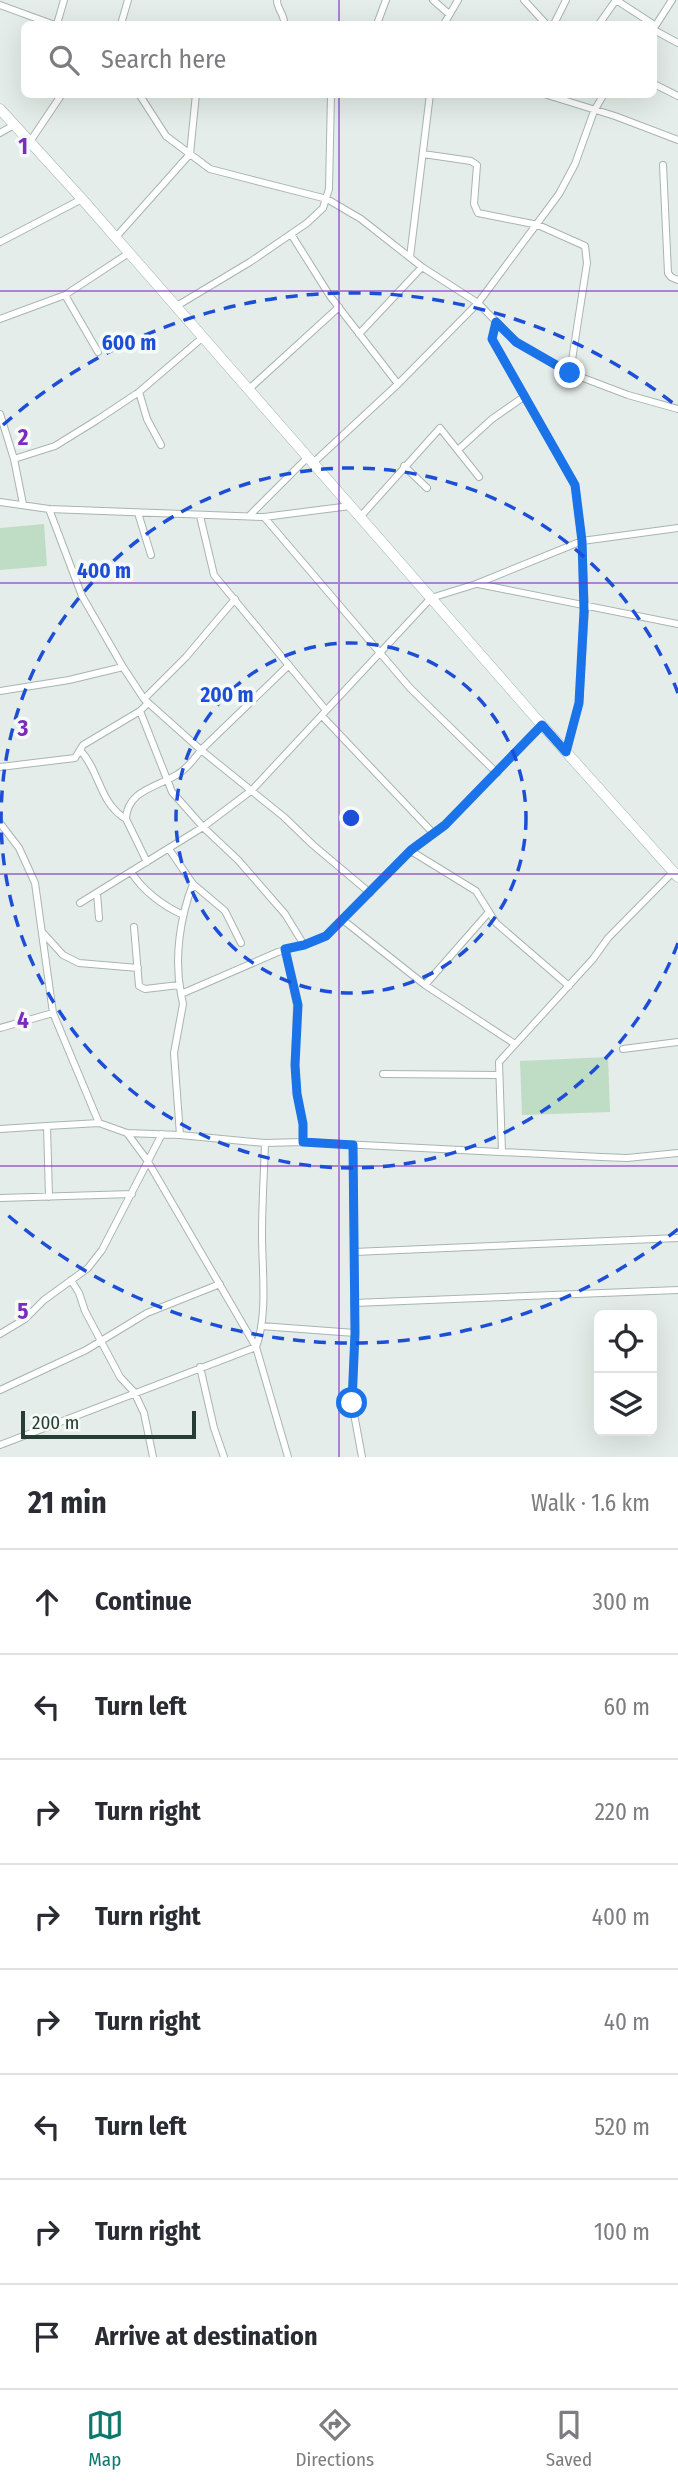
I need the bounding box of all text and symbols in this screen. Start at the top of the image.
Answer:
search box [21,21,657,98]
icon: search [45,41,83,79]
text: Search here [101,44,226,75]
text: 1 [18,132,28,160]
text: 600 m [102,330,156,356]
route end [554,357,585,388]
text: 2 [17,423,29,451]
text: 400 m [77,558,131,584]
text: 200 m [199,682,254,708]
text: 3 [17,714,29,742]
centre of rings [339,806,363,830]
text: 4 [17,1006,29,1034]
text: 5 [17,1297,29,1325]
map controls [594,1310,657,1436]
button: locate [594,1310,657,1373]
button: layers [594,1373,657,1436]
route start [336,1387,367,1418]
scale bar [21,1408,196,1440]
text: 200 m [32,1411,79,1434]
text: 21 min [28,1485,107,1521]
text: Walk · 1.6 km [531,1489,650,1517]
icon: ahead [28,1583,66,1621]
text: Continue [95,1586,192,1617]
text: 300 m [593,1588,650,1616]
icon: left [28,1688,66,1726]
text: Turn left [95,1691,187,1722]
text: 60 m [604,1693,650,1721]
icon: right [28,1793,66,1831]
text: Turn right [95,1796,201,1827]
text: 220 m [595,1798,650,1826]
icon: right [28,1898,66,1936]
text: Turn right [95,1901,201,1932]
text: 400 m [592,1903,650,1931]
icon: right [28,2003,66,2041]
text: Turn right [95,2006,201,2037]
text: 40 m [604,2008,650,2036]
icon: left [28,2108,66,2146]
text: Turn left [95,2111,187,2142]
text: 520 m [594,2113,650,2141]
icon: right [28,2213,66,2251]
text: Turn right [95,2216,201,2247]
text: 100 m [594,2218,650,2246]
icon: arrive [28,2318,66,2356]
text: Arrive at destination [95,2321,318,2352]
tab: Map [86,2406,124,2471]
tab: Directions [296,2406,374,2471]
tab: Saved [546,2406,592,2471]

